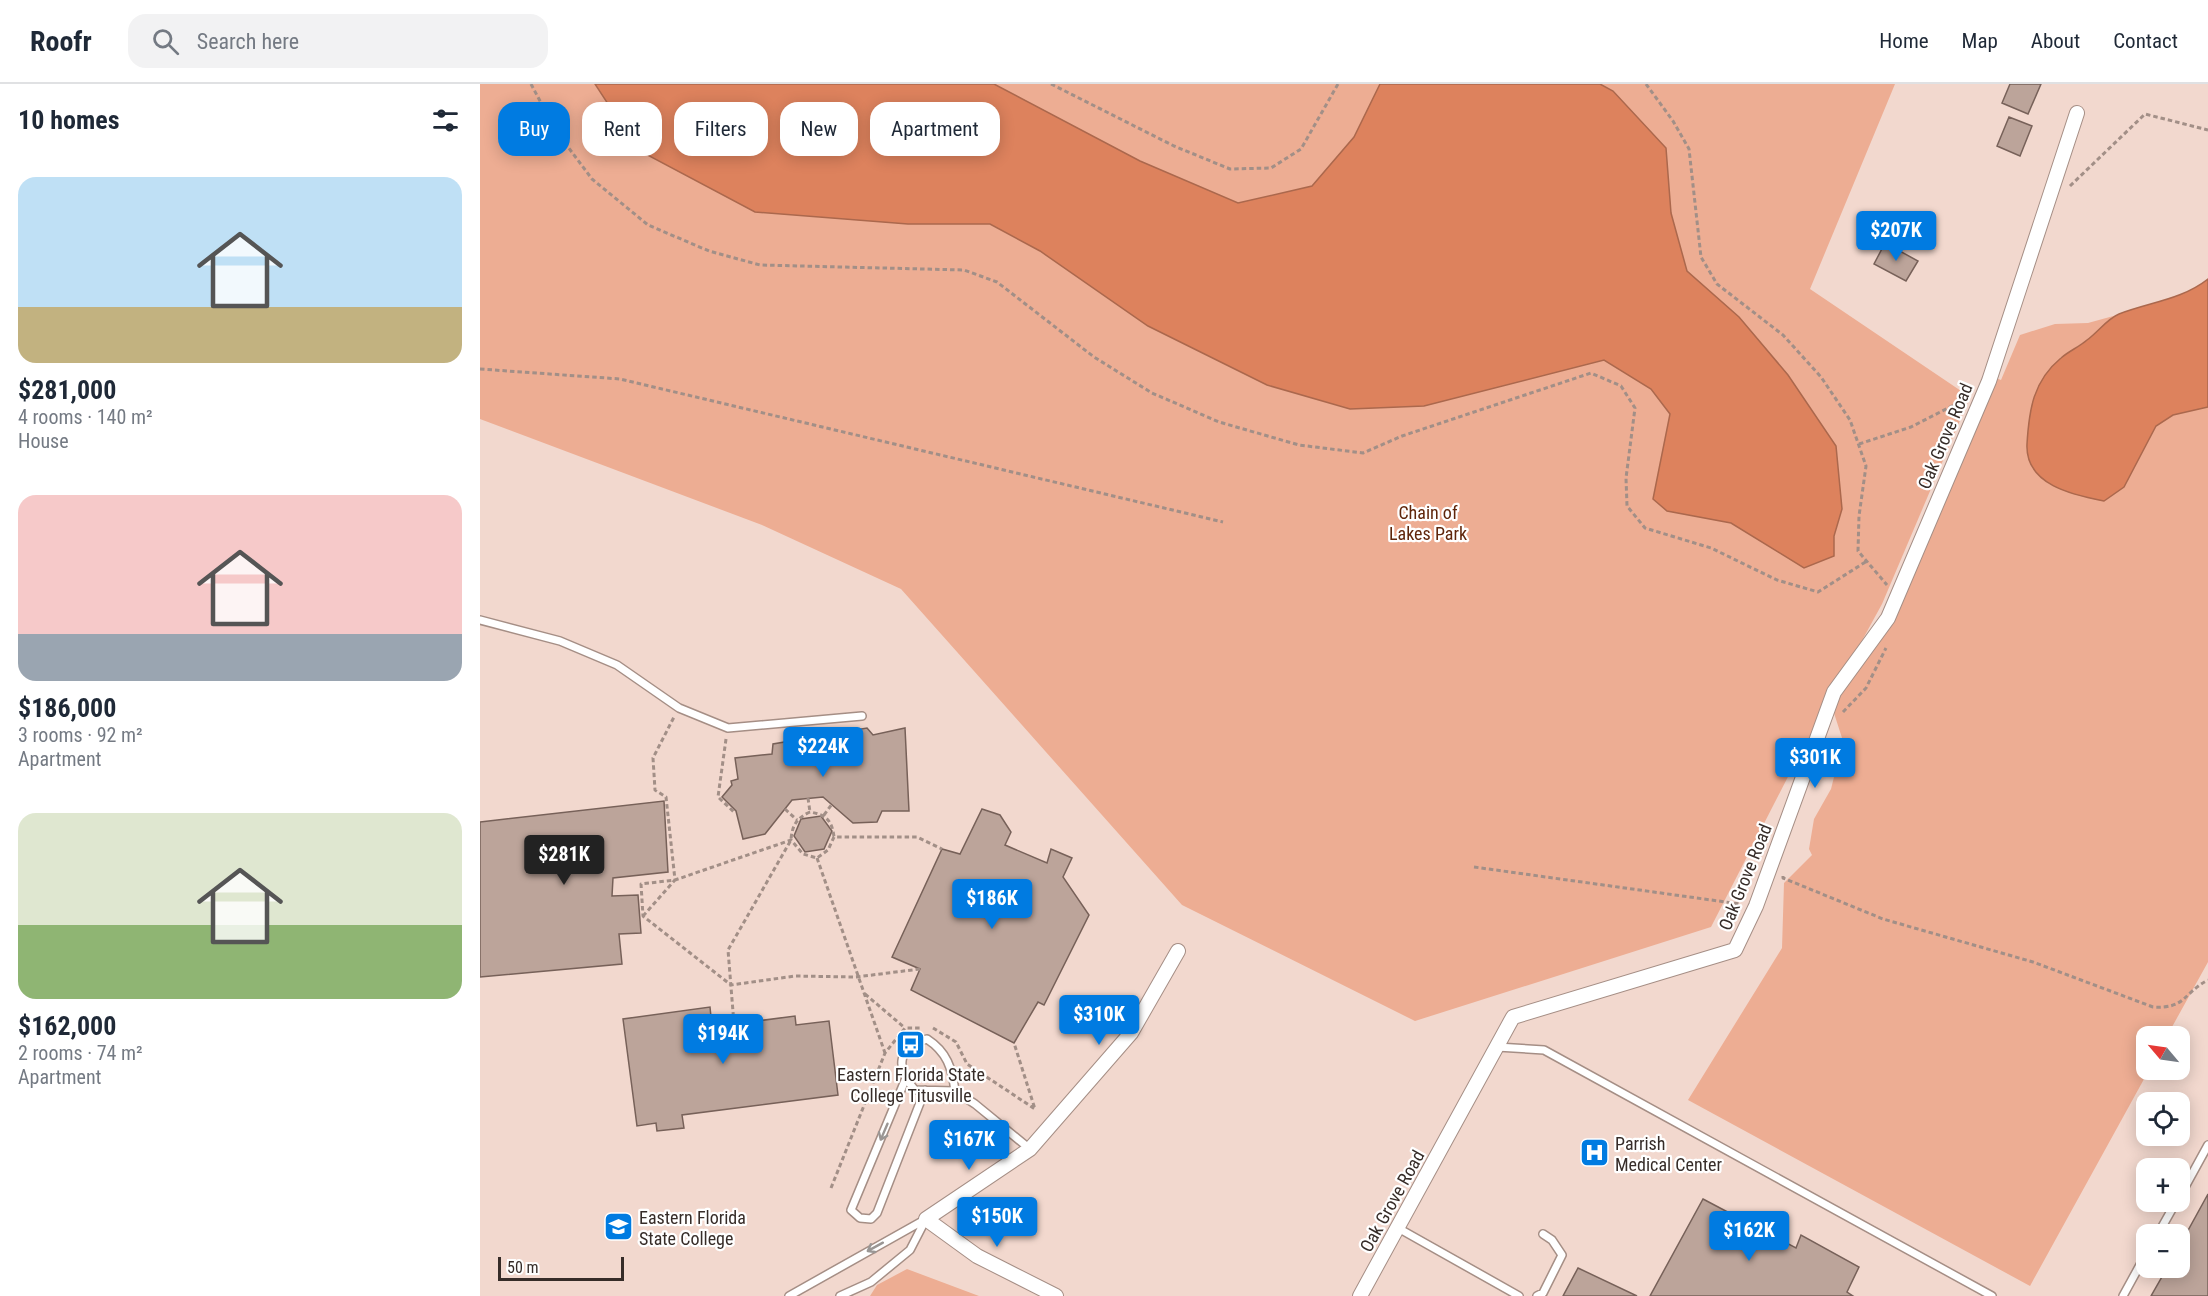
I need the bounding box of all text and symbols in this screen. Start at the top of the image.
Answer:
search box [128,14,548,68]
text: Roofr [30,25,92,58]
icon: search [149,25,182,58]
text: Search here [197,29,299,54]
text: Home [1879,29,1929,53]
text: Map [1962,29,1998,53]
text: About [2031,29,2080,53]
text: Contact [2113,29,2178,53]
chip: Buy [498,102,570,156]
chip: Rent [582,102,662,156]
chip: Filters [674,102,768,156]
chip: New [780,102,858,156]
chip: Apartment [870,102,1000,156]
icon: filters [429,104,462,137]
text: 10 homes [18,105,120,135]
pin: $207K [1854,211,1938,262]
icon: home [186,216,294,324]
text: $207K [1870,218,1922,242]
text: $281,000 [18,375,116,405]
street label: Oak Grove Road [1913,380,1977,492]
text: 4 rooms · 140 m² [18,405,153,429]
text: House [18,429,69,453]
park label: Chain of Lakes Park [1389,502,1467,544]
icon: home [186,534,294,642]
text: $186,000 [18,693,116,723]
text: 3 rooms · 92 m² [18,723,143,747]
pin: $224K [781,727,865,778]
text: $224K [797,734,849,758]
pin: $301K [1773,738,1857,789]
text: $301K [1789,745,1841,769]
text: Apartment [18,747,102,771]
street label: Oak Grove Road [1714,821,1776,933]
pin: $281K [522,835,606,886]
text: $281K [538,842,590,866]
icon: home [186,852,294,960]
pin: $186K [950,879,1034,930]
text: $186K [966,886,1018,910]
pin: $310K [1057,995,1141,1046]
text: $310K [1073,1002,1125,1026]
text: $162,000 [18,1011,116,1041]
pin: $194K [681,1014,765,1065]
text: $194K [697,1021,749,1045]
north arrow [2136,1026,2190,1080]
map controls [2136,1026,2190,1278]
bus stop icon: Eastern Florida State College Titusville [895,1029,927,1061]
text: 2 rooms · 74 m² [18,1041,143,1065]
place label: Eastern Florida State College Titusville [837,1064,985,1106]
text: Apartment [18,1065,102,1089]
button: locate [2136,1092,2190,1146]
pin: $167K [927,1120,1011,1171]
one-way arrow [878,1123,889,1141]
text: $167K [943,1127,995,1151]
place label: Parrish Medical Center [1615,1133,1722,1175]
hospital icon: Parrish Medical Center [1578,1137,1610,1169]
street label: Oak Grove Road [1355,1147,1429,1255]
button: + [2136,1158,2190,1212]
pin: $150K [955,1197,1039,1248]
text: $150K [971,1204,1023,1228]
place label: Eastern Florida State College [639,1207,746,1249]
school or university icon: Eastern Florida State College [602,1211,634,1243]
pin: $162K [1707,1211,1791,1262]
text: $162K [1723,1218,1775,1242]
button: − [2136,1224,2190,1278]
one-way arrow [867,1242,884,1254]
scale bar [498,1254,624,1282]
text: 50 m [507,1258,539,1277]

